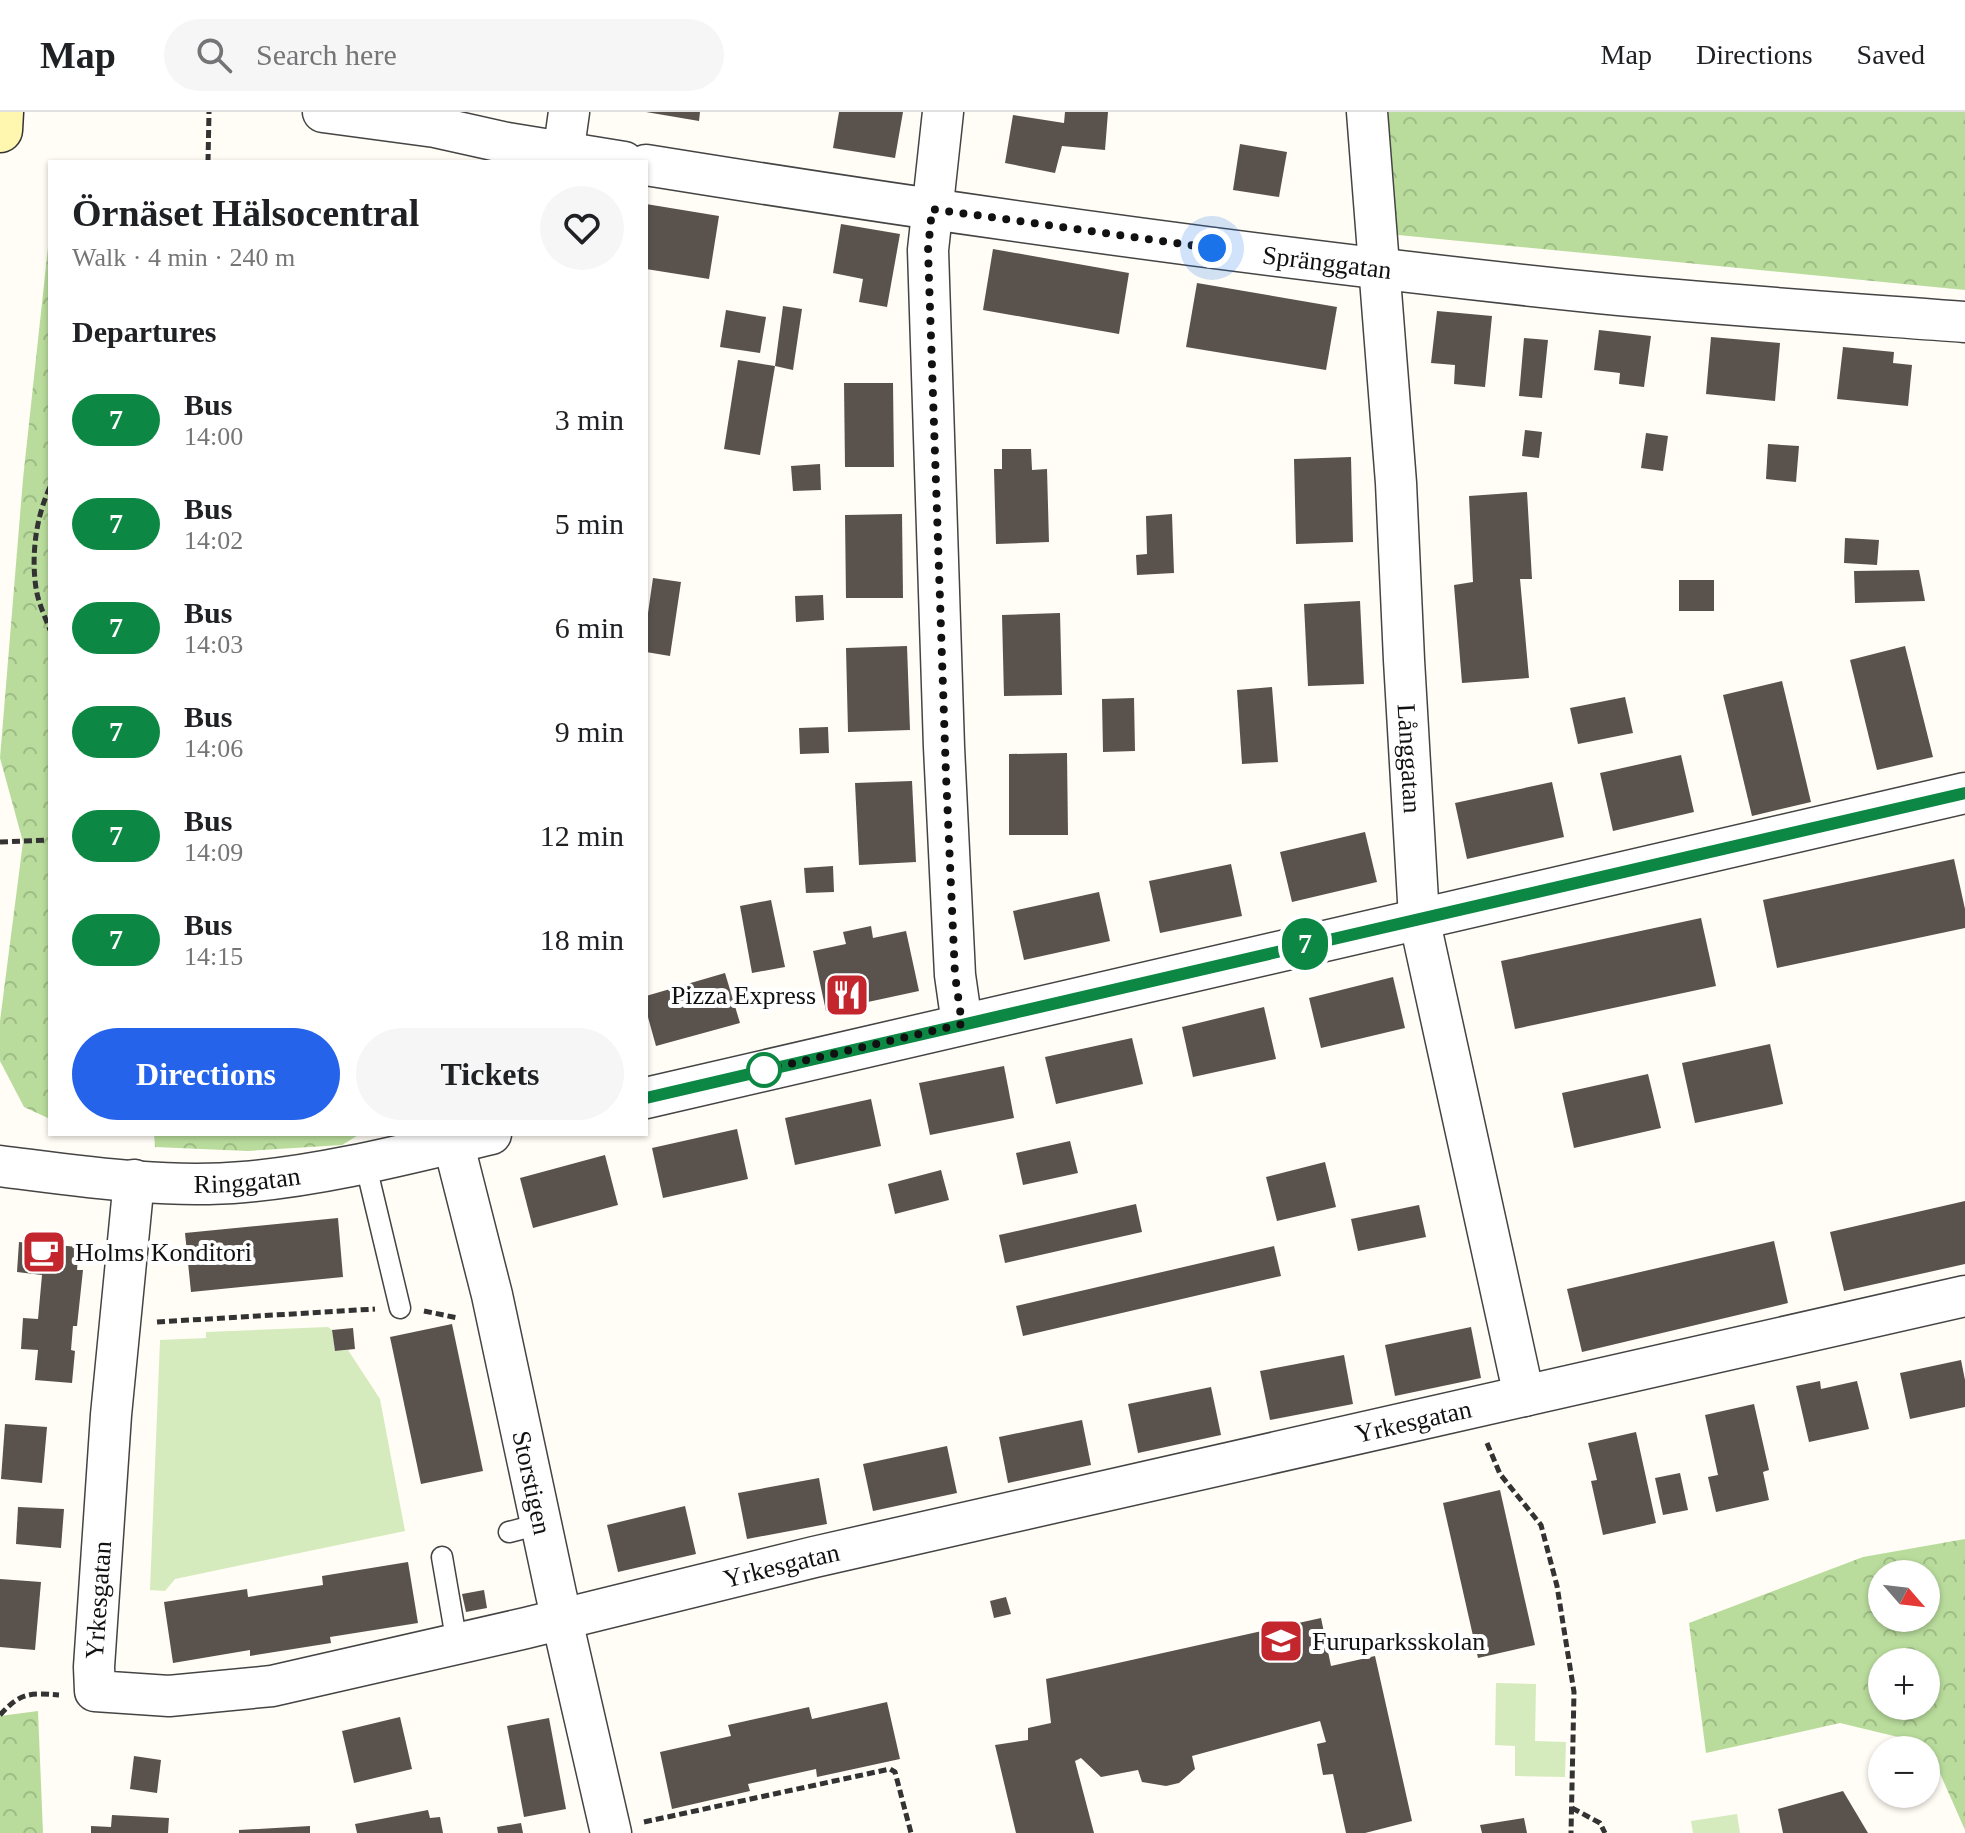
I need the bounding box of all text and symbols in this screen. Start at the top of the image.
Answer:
search box [164,19,724,91]
icon: search [192,33,236,77]
text: Map [40,34,116,76]
text: Search here [256,38,397,71]
text: Map [1601,39,1652,70]
text: Directions [1696,39,1813,70]
text: Saved [1857,39,1925,70]
button: heart [540,186,624,270]
text: Örnäset Hälsocentral [72,192,419,234]
your location [1192,228,1232,268]
street label: Spränggatan [1261,240,1393,285]
text: Walk · 4 min · 240 m [72,243,295,272]
text: Departures [72,315,216,348]
text: Bus [184,388,232,421]
text: 3 min [555,403,624,436]
text: 7 [109,404,123,435]
text: 14:00 [184,422,243,451]
text: Bus [184,492,232,525]
text: 5 min [555,507,624,540]
text: 7 [109,508,123,539]
text: 14:02 [184,526,243,555]
text: Bus [184,596,232,629]
text: 6 min [555,611,624,644]
text: 7 [109,612,123,643]
text: 14:03 [184,630,243,659]
text: Bus [184,700,232,733]
street label: Långgatan [1392,703,1427,814]
text: 9 min [555,715,624,748]
text: 7 [109,716,123,747]
text: 14:06 [184,734,243,763]
text: Bus [184,804,232,837]
text: 12 min [540,819,624,852]
text: 7 [109,820,123,851]
text: 14:09 [184,838,243,867]
text: Bus [184,908,232,941]
line badge: 7 [1279,918,1331,970]
text: 18 min [540,923,624,956]
text: 7 [109,924,123,955]
text: 7 [1298,928,1312,959]
text: 14:15 [184,942,243,971]
restaurant icon: Pizza Express [823,971,871,1019]
place label: Pizza Express [671,981,816,1010]
button: Directions [72,1028,340,1120]
button: Tickets [356,1028,624,1120]
unlabelled marker [747,1053,781,1087]
street label: Ringgatan [193,1161,302,1199]
cafe icon: Holms Konditori [20,1228,68,1276]
place label: Holms Konditori [75,1238,252,1267]
street label: Yrkesgatan [1352,1394,1474,1449]
street label: Storstigen [506,1428,557,1537]
street label: Yrkesgatan [721,1538,842,1594]
street label: Yrkesgatan [80,1540,117,1660]
north arrow [1868,1560,1940,1632]
map controls [1868,1560,1940,1808]
school or university icon: Furuparksskolan [1257,1617,1305,1665]
place label: Furuparksskolan [1312,1627,1485,1656]
button: + [1868,1648,1940,1720]
button: − [1868,1736,1940,1808]

